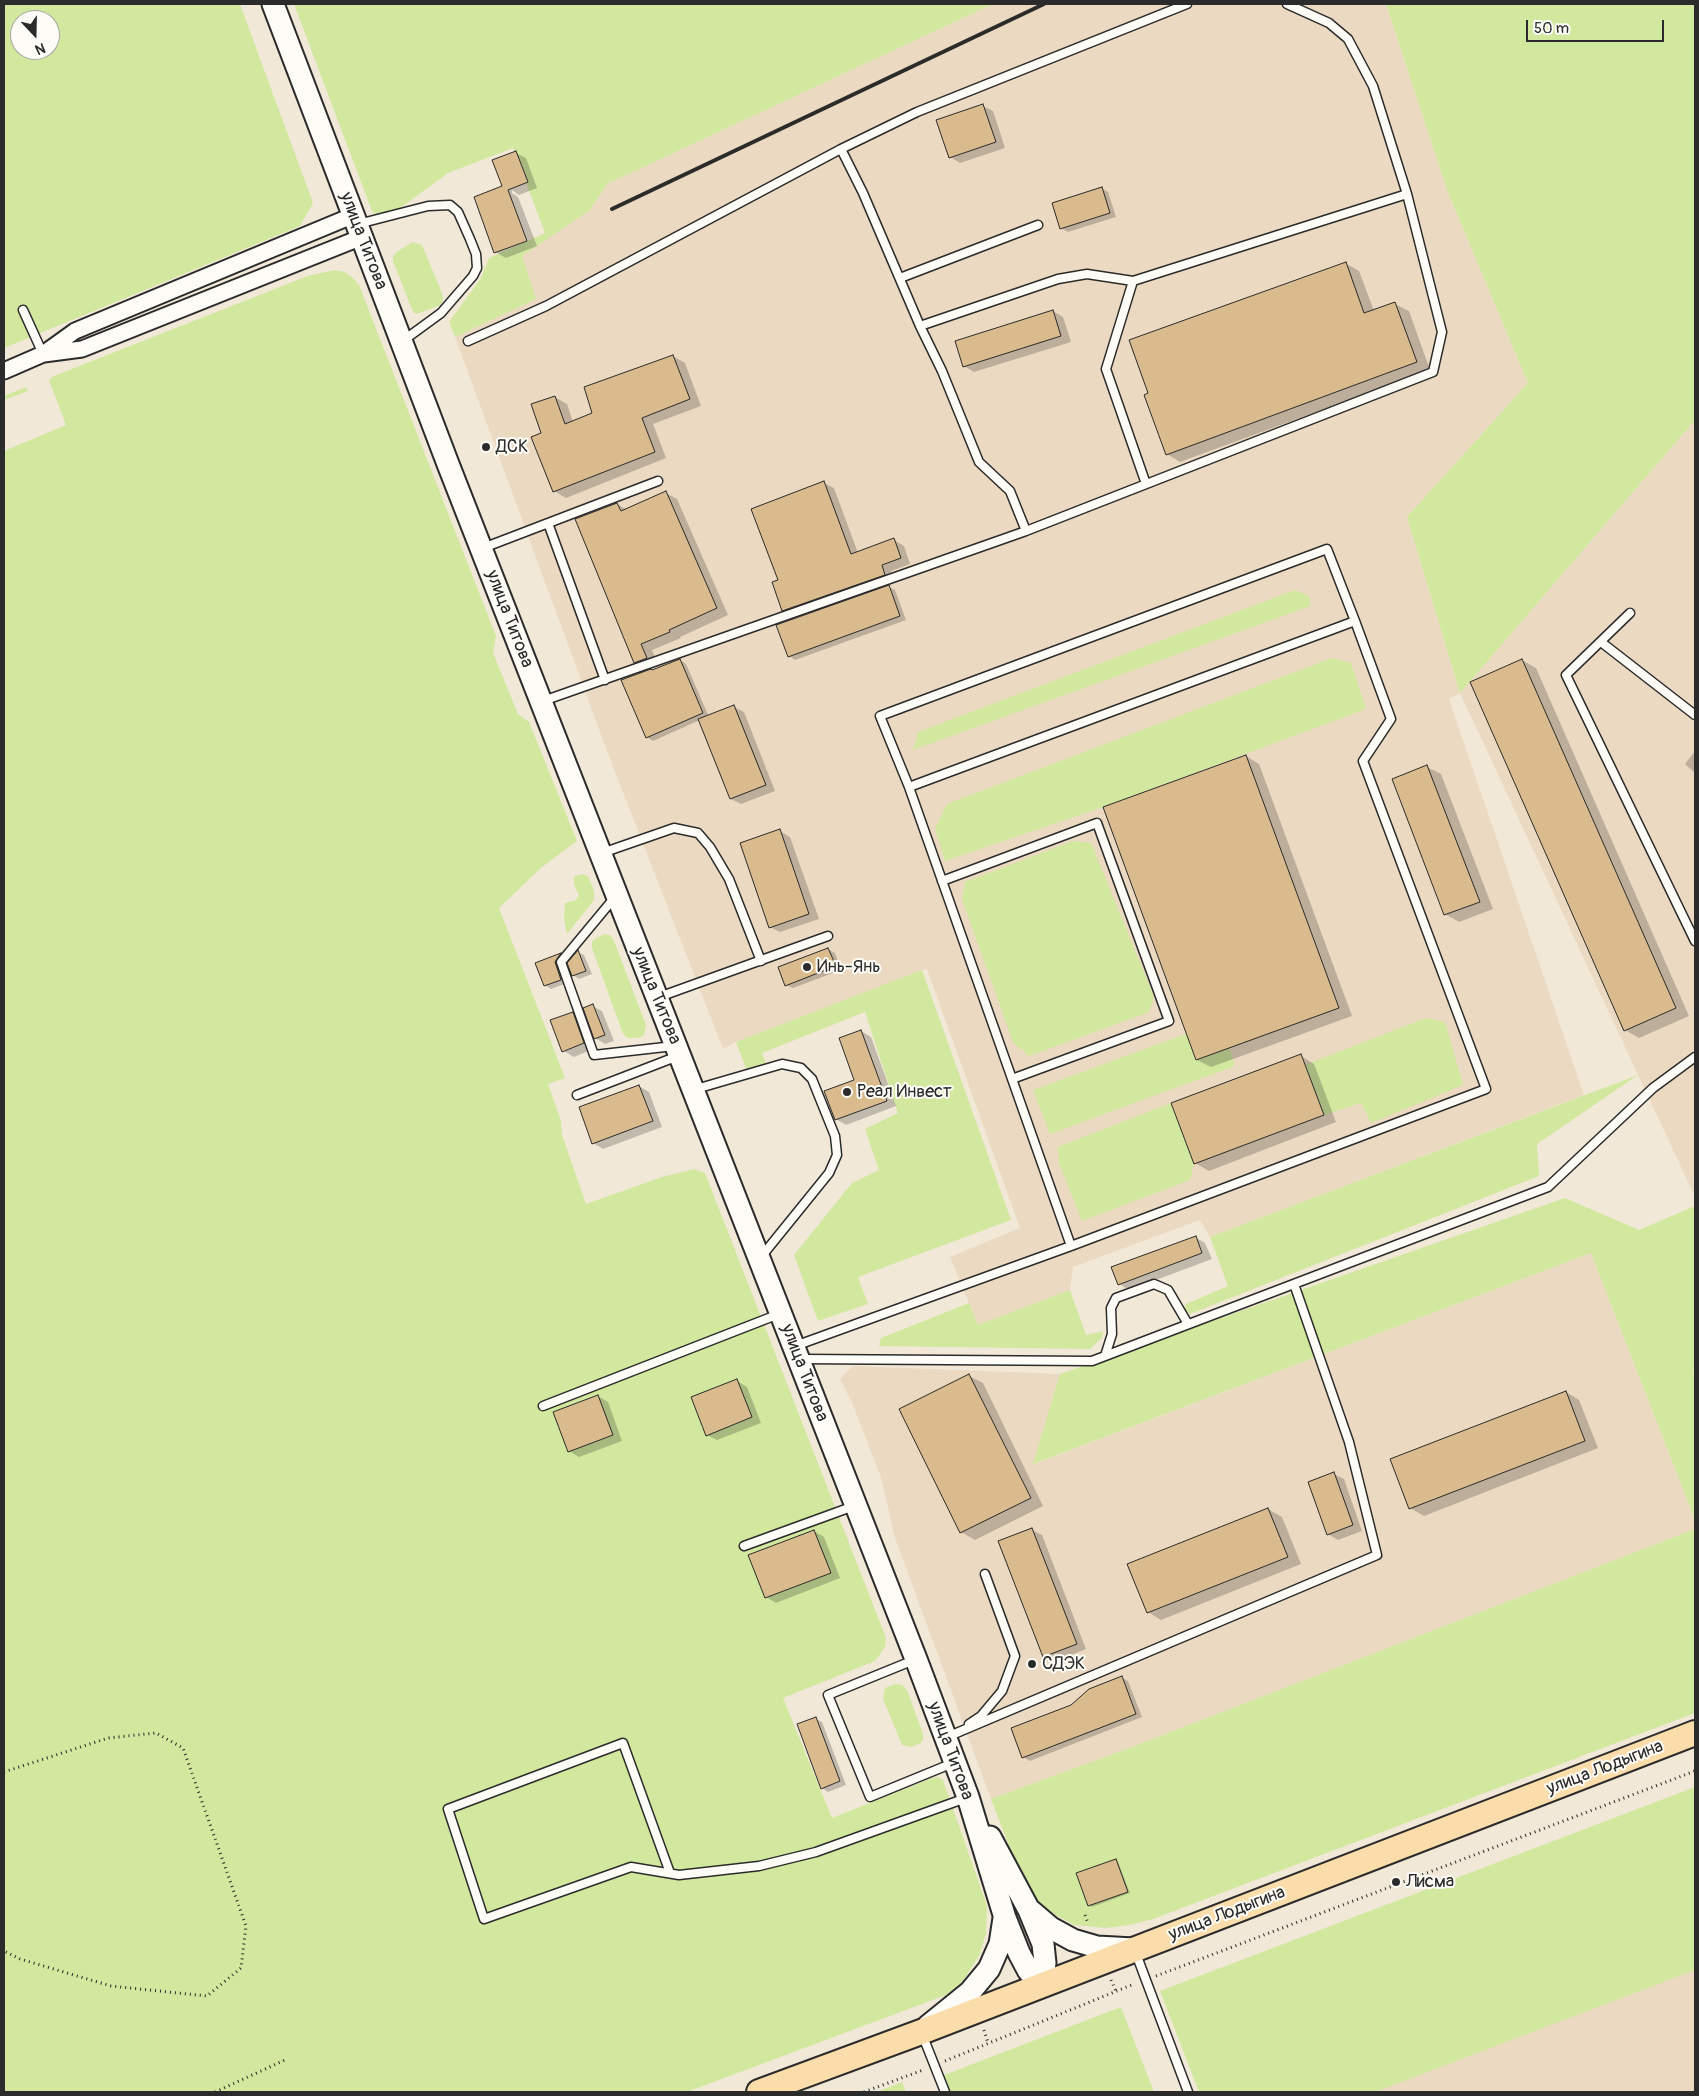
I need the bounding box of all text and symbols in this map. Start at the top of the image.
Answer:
north arrow [10,10,60,60]
scale bar [1529,10,1666,42]
text: 50 m [1534,19,1569,38]
text: N [33,39,48,58]
street label: улица Титова [335,189,391,293]
place label: ДСК [496,436,528,458]
marker: ДСК [480,441,492,453]
street label: улица Титова [481,567,537,671]
street label: улица Титова [627,944,685,1048]
place label: Инь-Янь [817,956,880,978]
marker: Инь-Янь [801,961,813,973]
place label: Реал Инвест [857,1081,952,1103]
marker: Реал Инвест [841,1086,853,1098]
street label: улица Титова [776,1321,832,1425]
place label: СДЭК [1042,1653,1085,1675]
marker: СДЭК [1026,1658,1038,1670]
street label: улица Титова [922,1699,978,1803]
street label: улица Лодыгина [1544,1736,1666,1800]
place label: Лисма [1406,1871,1454,1893]
marker: Лисма [1390,1876,1402,1888]
street label: улица Лодыгина [1166,1882,1288,1946]

